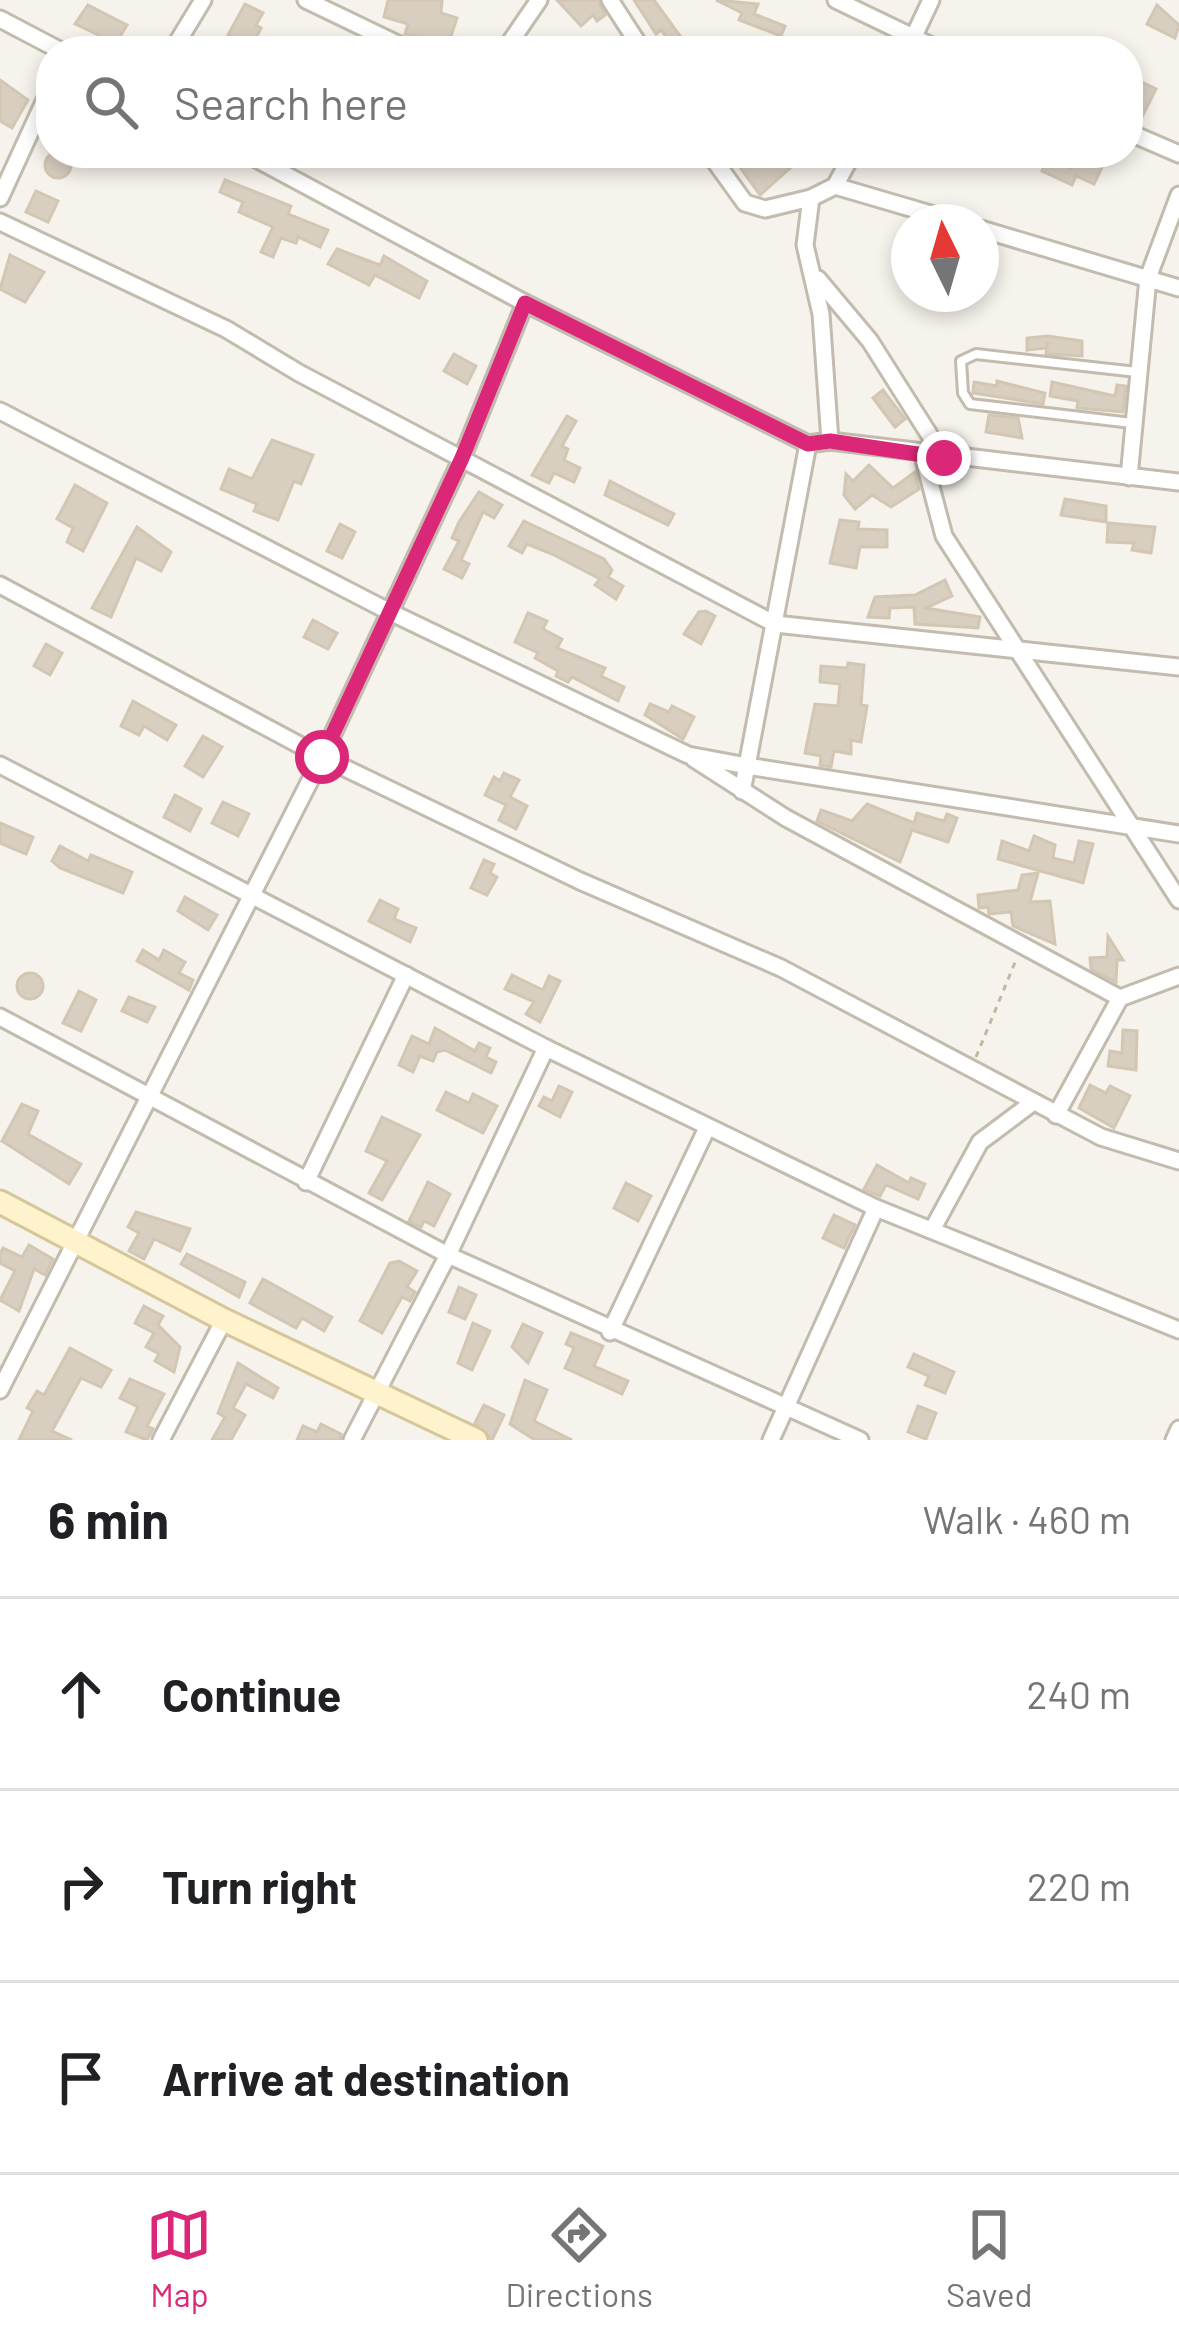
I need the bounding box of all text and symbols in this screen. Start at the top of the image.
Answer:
search box [36,36,1143,168]
icon: search [78,69,144,135]
text: Search here [174,75,408,129]
north arrow [891,204,999,312]
route end [917,431,971,485]
route start [295,730,349,784]
text: 6 min [48,1488,169,1549]
text: Walk · 460 m [923,1495,1131,1542]
icon: ahead [48,1661,114,1727]
text: Continue [162,1667,341,1721]
text: 240 m [1027,1670,1131,1717]
icon: right [48,1853,114,1919]
text: Turn right [162,1859,357,1913]
text: 220 m [1027,1862,1131,1909]
icon: arrive [48,2045,114,2111]
text: Arrive at destination [162,2051,570,2105]
tab: Map [146,2202,212,2314]
tab: Directions [505,2202,653,2314]
tab: Saved [946,2202,1033,2314]

